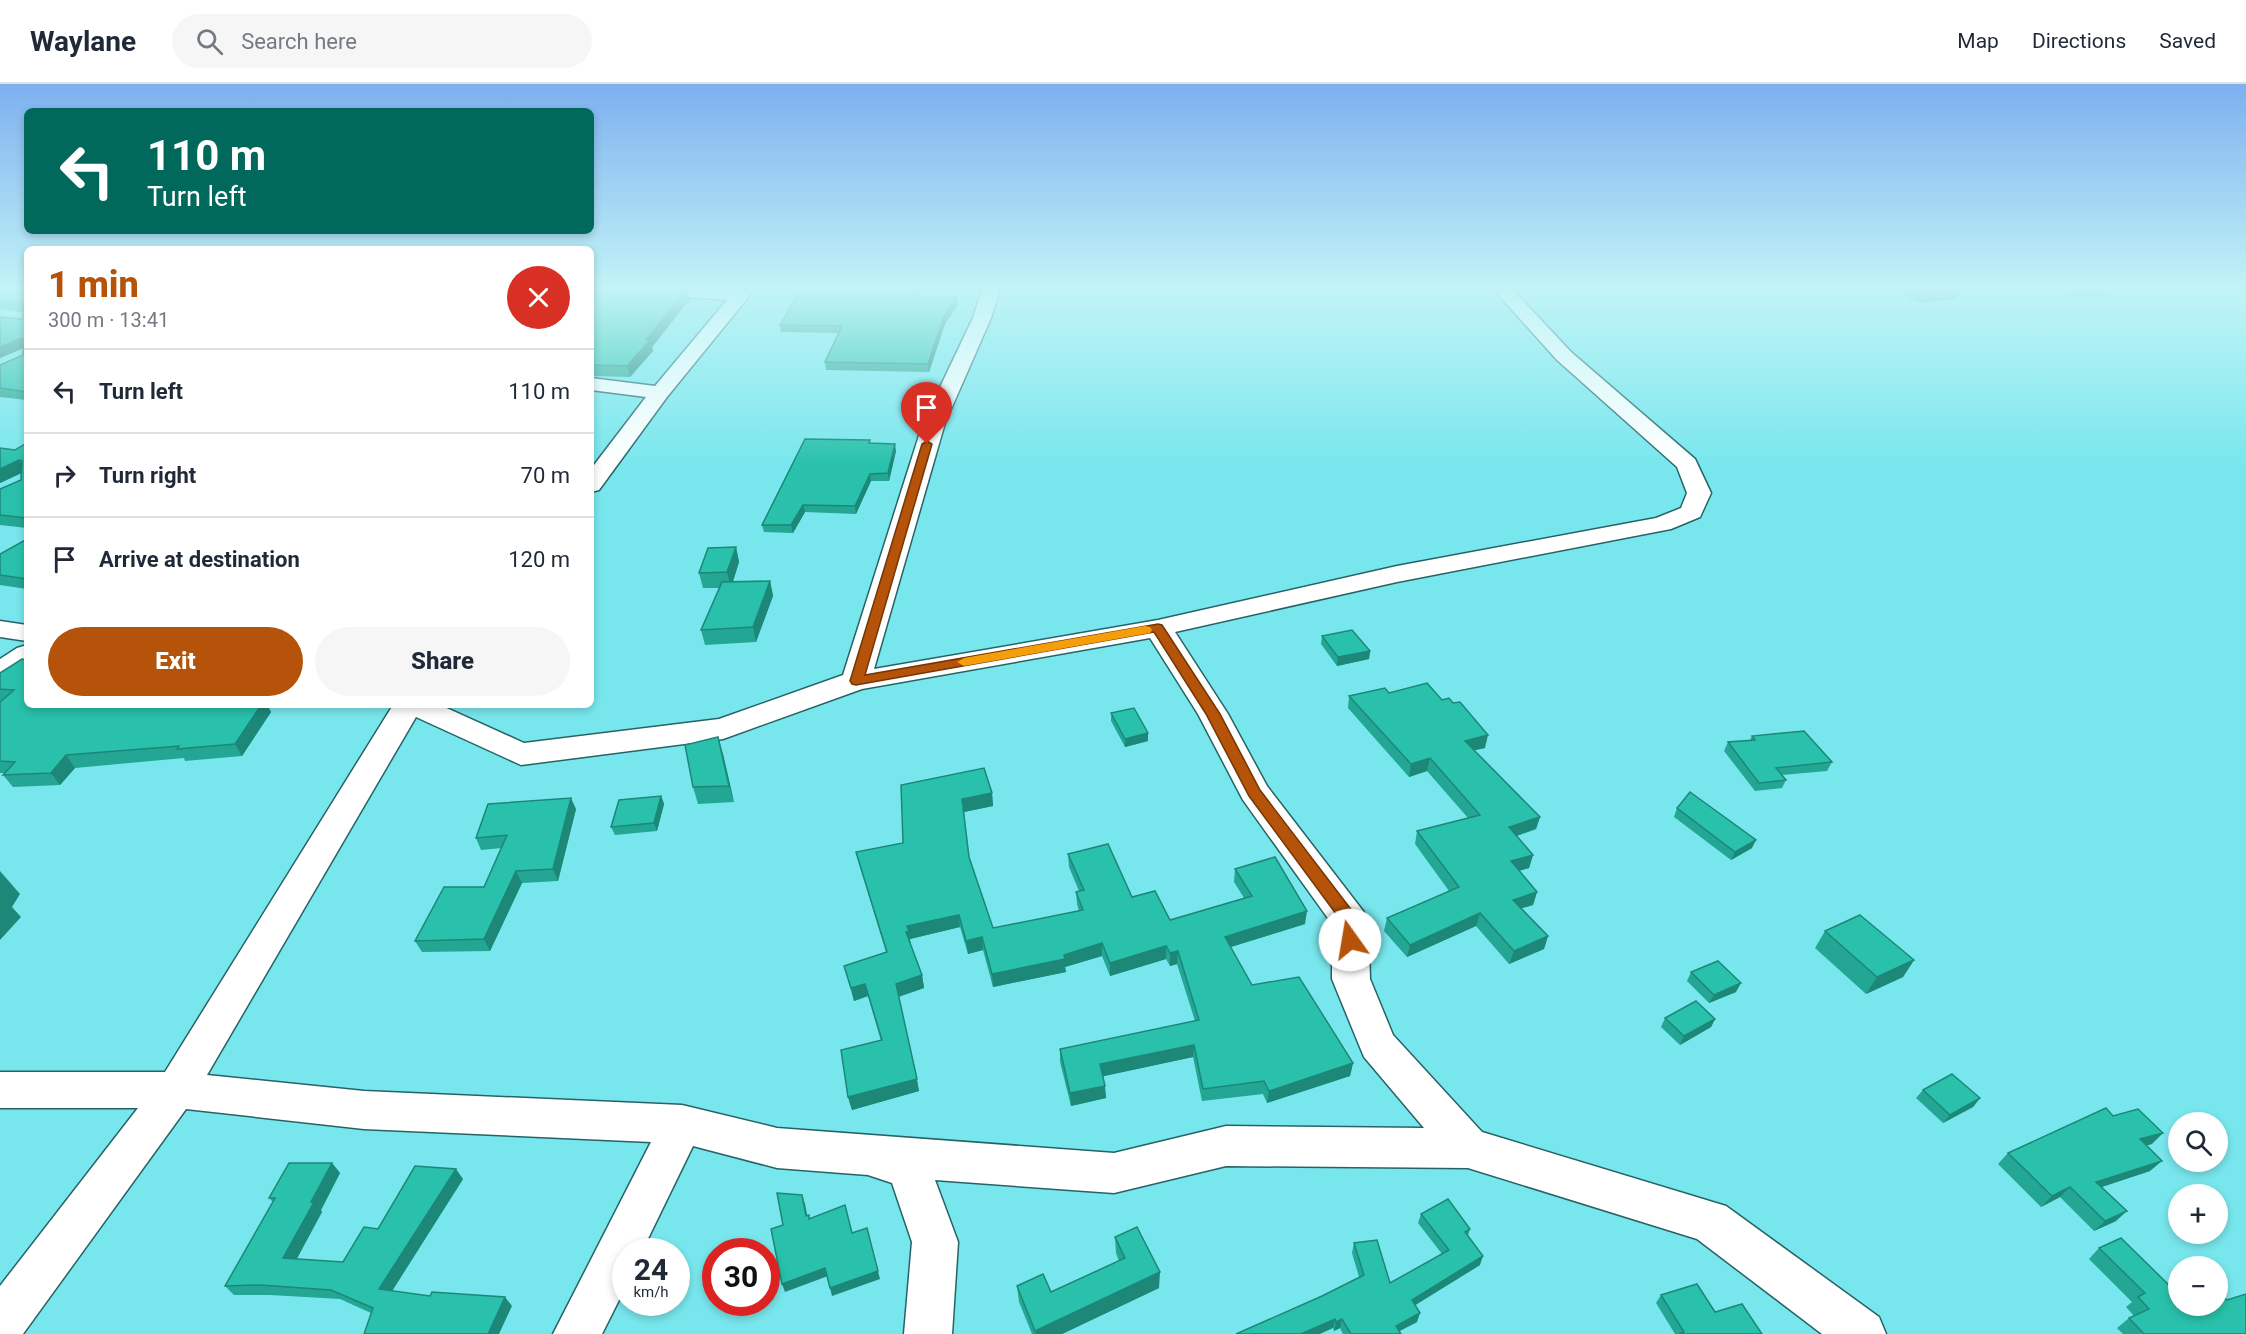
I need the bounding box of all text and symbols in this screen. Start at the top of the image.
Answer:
search box [172,14,592,68]
text: Waylane [30,25,136,58]
icon: search [193,25,226,58]
text: Search here [241,29,357,54]
text: Map [1957,29,1999,53]
text: Directions [2032,29,2126,53]
text: Saved [2159,29,2216,53]
text: 110 m [147,131,266,180]
icon: left [48,132,126,210]
text: Turn left [147,181,247,213]
text: 1 min [48,264,139,306]
button: close [507,266,570,329]
text: 300 m · 13:41 [48,308,169,332]
icon: left [48,375,81,408]
text: Turn left [99,379,183,404]
text: 110 m [508,379,570,404]
pin [901,382,952,444]
icon: arrive [910,391,943,424]
icon: right [48,459,81,492]
text: Turn right [99,463,196,488]
text: 70 m [521,463,570,488]
icon: arrive [48,543,81,576]
text: Arrive at destination [99,547,300,572]
text: 120 m [508,547,570,572]
button: Exit [48,627,303,696]
button: Share [315,627,570,696]
position arrow [1318,908,1382,972]
map controls [2168,1112,2228,1316]
button: search [2168,1112,2228,1172]
button: + [2168,1184,2228,1244]
speed limit sign: 30 [702,1238,780,1316]
text: 24 [634,1252,668,1287]
button: − [2168,1256,2228,1316]
text: km/h [633,1283,669,1301]

